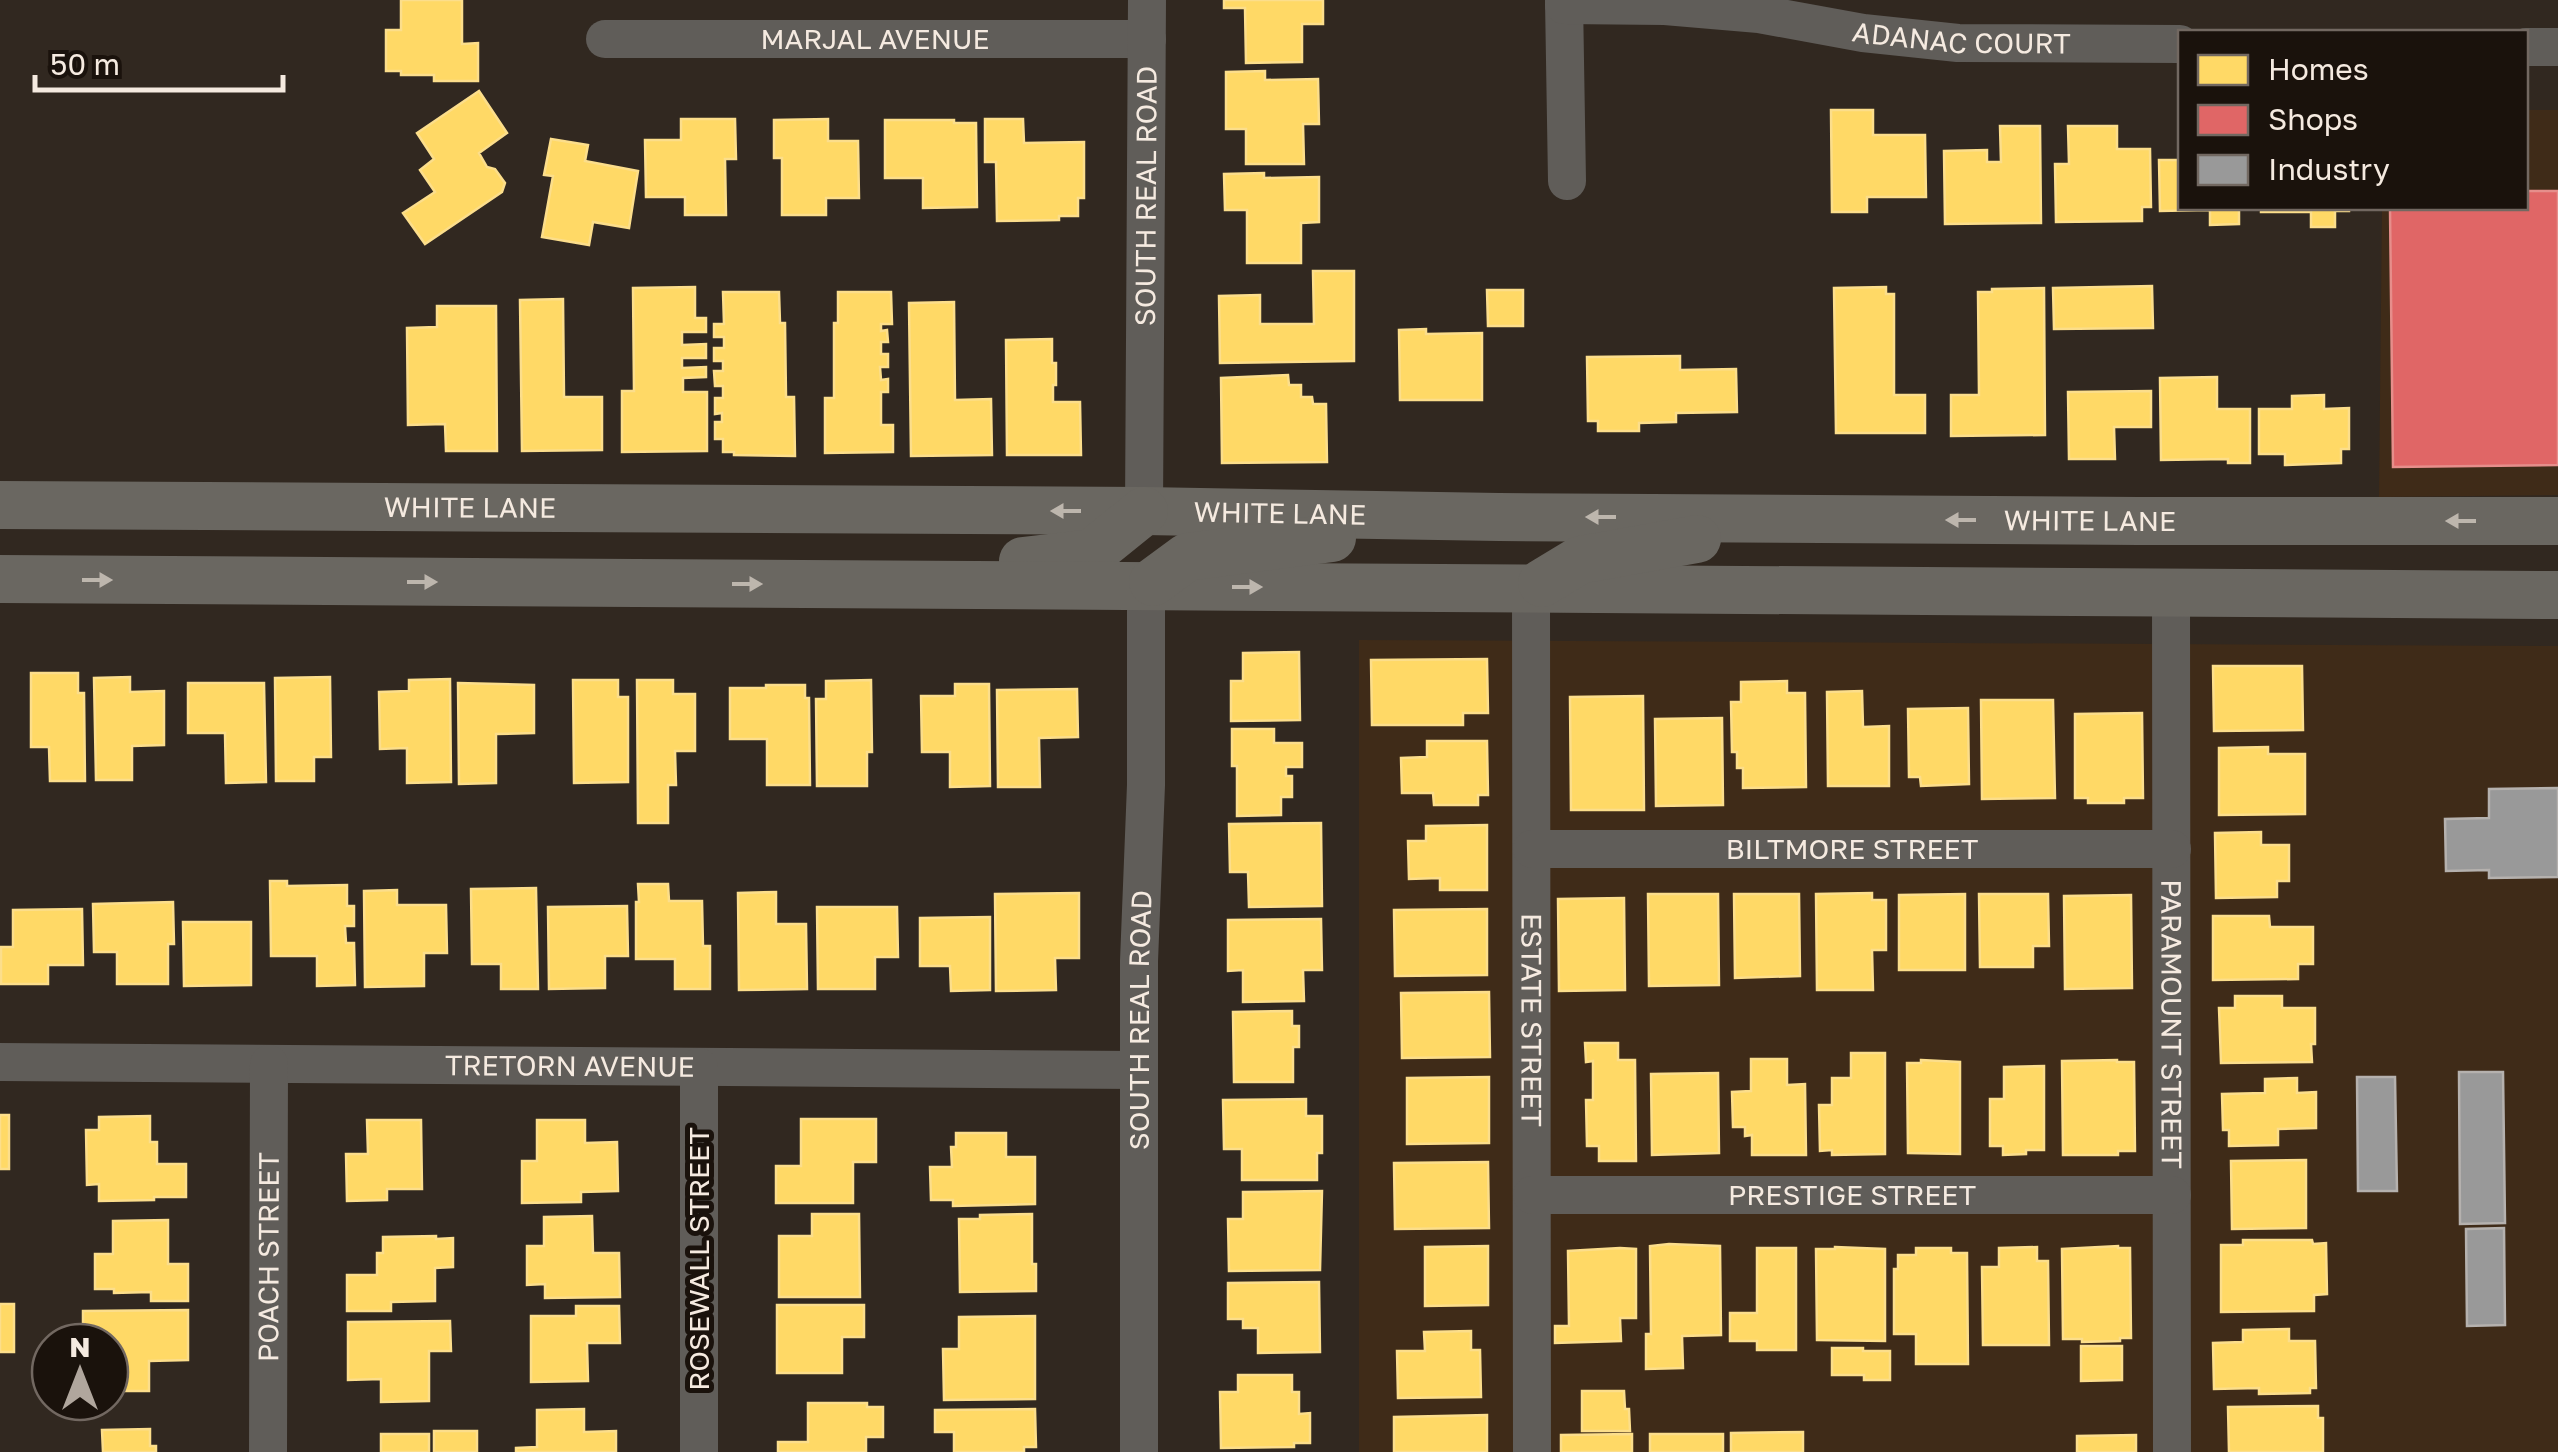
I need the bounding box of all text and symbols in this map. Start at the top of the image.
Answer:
street label: ADANAC COURT [1850,14,2071,60]
street label: MARJAL AVENUE [760,22,990,55]
scale bar [35,30,282,92]
legend [2178,30,2528,210]
text: 50 m [50,46,120,82]
text: Homes [2268,51,2369,87]
street label: SOUTH REAL ROAD [1128,66,1163,326]
text: Shops [2268,101,2358,137]
text: Industry [2268,151,2390,187]
street label: WHITE LANE [384,490,556,524]
street label: WHITE LANE [1194,495,1366,531]
one-way arrow [1049,503,1081,519]
street label: WHITE LANE [2004,503,2176,537]
one-way arrow [1584,509,1616,525]
one-way arrow [1944,512,1976,528]
one-way arrow [2444,513,2476,529]
one-way arrow [82,572,114,588]
one-way arrow [407,574,439,590]
one-way arrow [732,576,764,592]
one-way arrow [1232,580,1264,596]
street label: BILTMORE STREET [1726,832,1978,865]
street label: PARAMOUNT STREET [2155,879,2189,1169]
street label: SOUTH REAL ROAD [1122,889,1158,1150]
street label: ESTATE STREET [1515,913,1549,1127]
street label: TRETORN AVENUE [445,1048,695,1083]
street label: ROSEWALL STREET [682,1127,715,1391]
street label: POACH STREET [251,1152,285,1362]
street label: PRESTIGE STREET [1728,1178,1976,1211]
north arrow [30,1322,130,1422]
text: N [69,1330,91,1363]

